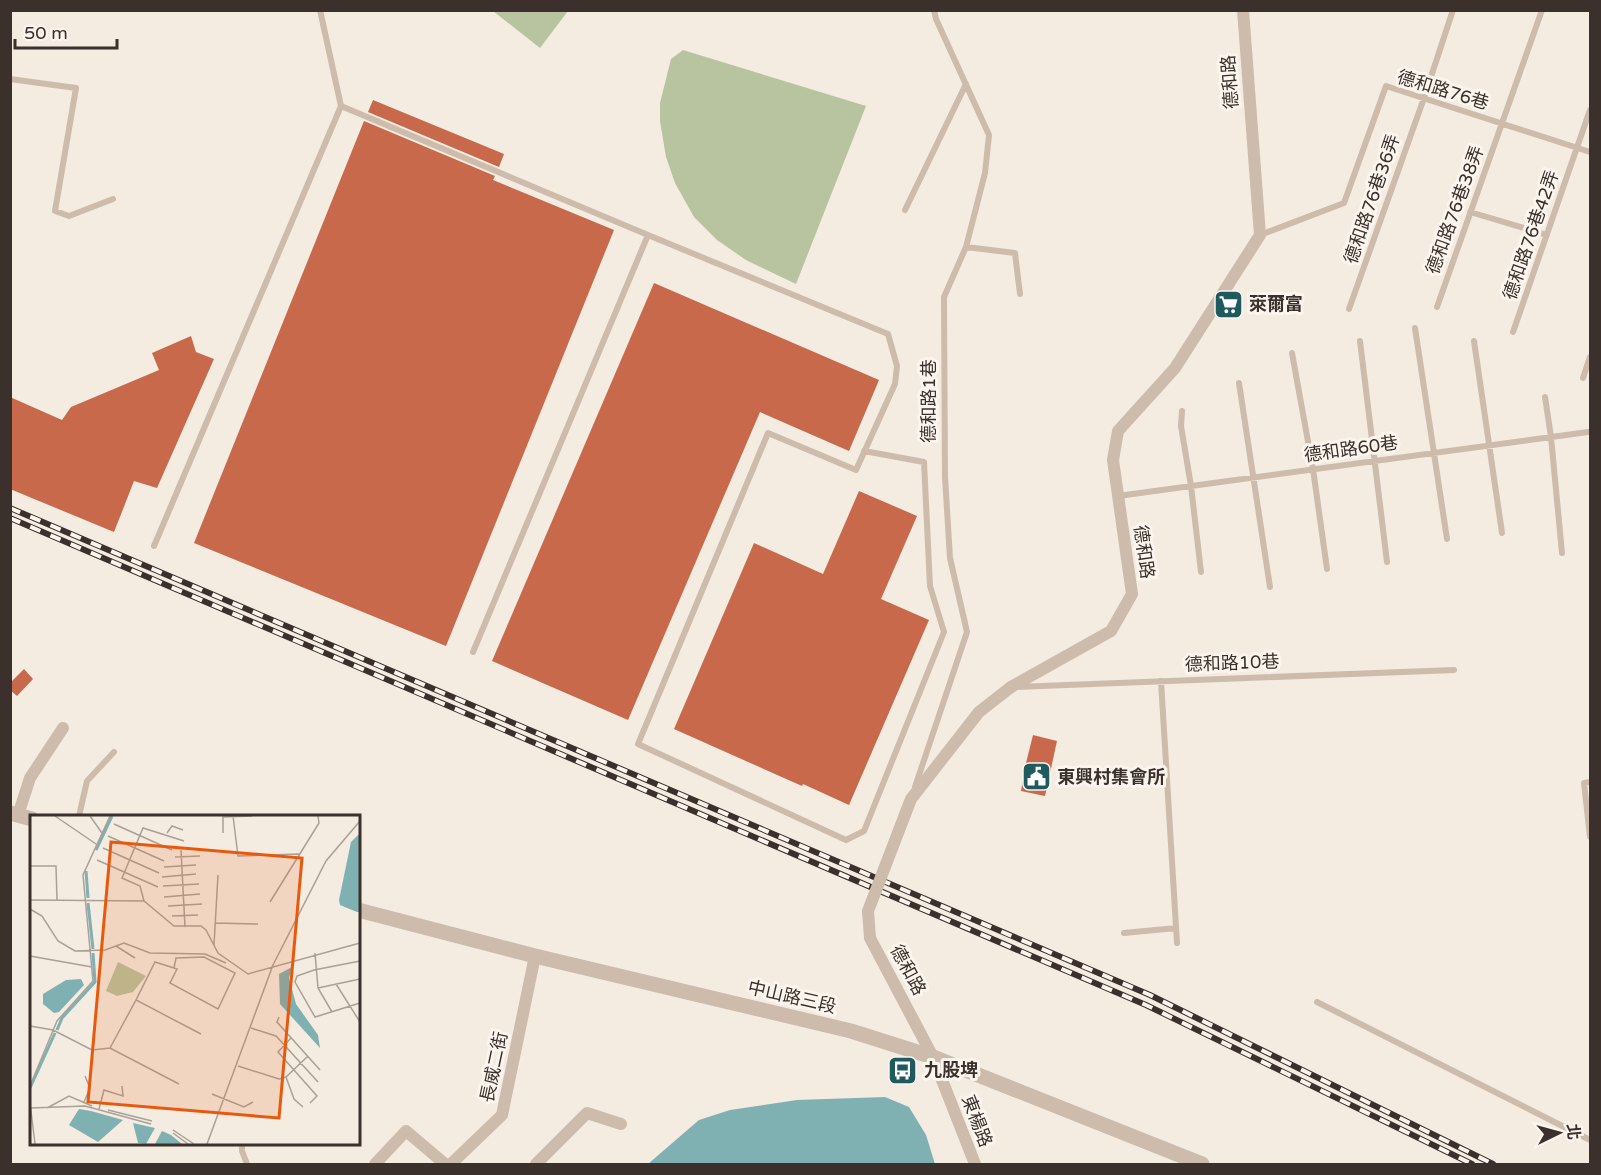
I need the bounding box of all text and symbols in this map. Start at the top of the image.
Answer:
scale bar [15,12,117,50]
text: 50 m [24,22,68,44]
street label: 德和路 [1217,54,1243,110]
street label: 德和路76巷 [1395,66,1491,114]
street label: 德和路76巷36弄 [1340,131,1404,267]
street label: 德和路76巷38弄 [1422,143,1488,277]
street label: 德和路76巷42弄 [1499,167,1563,303]
supermarket icon: 萊爾富 [1212,288,1244,320]
place label: 萊爾富 [1249,293,1303,315]
street label: 德和路1巷 [918,359,940,443]
street label: 德和路60巷 [1303,432,1399,466]
street label: 德和路 [1129,524,1159,580]
street label: 德和路10巷 [1184,650,1280,676]
public building icon: 東興村集會所 [1020,761,1052,793]
place label: 東興村集會所 [1057,766,1165,788]
inset map [30,815,360,1145]
street label: 德和路 [886,941,930,999]
street label: 中山路三段 [746,976,838,1018]
street label: 長威二街 [476,1029,512,1105]
bus stop icon: 九股埤 [887,1054,919,1086]
place label: 九股埤 [924,1059,978,1081]
street label: 東楊路 [957,1092,997,1150]
north arrow [1529,1103,1589,1163]
text: 北 [1562,1123,1584,1141]

